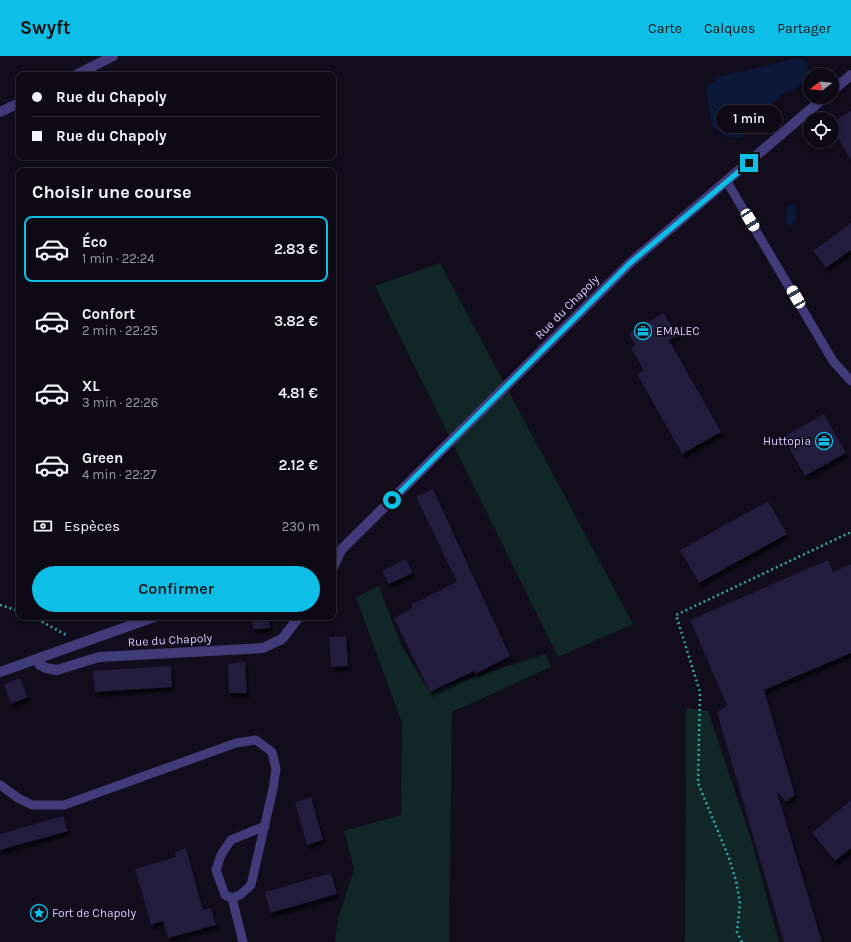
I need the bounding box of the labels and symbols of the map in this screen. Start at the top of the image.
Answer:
north arrow [803,68,839,104]
callout: 1 min [716,105,782,133]
route end [740,154,758,172]
car [739,207,761,233]
street label: Rue du Chapoly [532,272,602,342]
car [785,284,807,310]
office icon: EMALEC [633,321,653,341]
place label: EMALEC [656,324,700,338]
office icon: Huttopia [814,431,834,451]
place label: Huttopia [763,434,811,448]
route start [383,491,401,509]
street label: Rue du Chapoly [127,631,213,649]
place icon: Fort de Chapoly [29,903,49,923]
place label: Fort de Chapoly [52,906,136,920]

